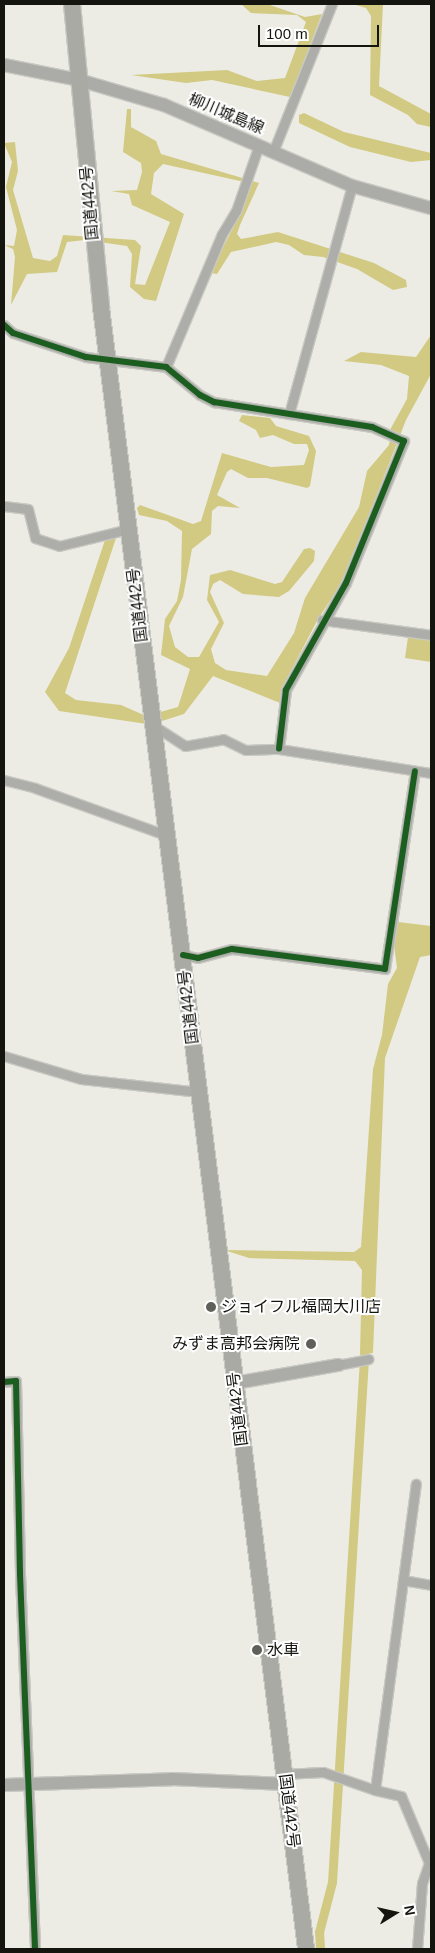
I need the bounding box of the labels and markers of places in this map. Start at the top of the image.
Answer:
place label: ジョイフル福岡大川店 [221,1297,381,1317]
marker: ジョイフル福岡大川店 [205,1301,217,1313]
place label: みずま高邦会病院 [172,1334,300,1354]
marker: みずま高邦会病院 [304,1337,318,1351]
place label: 水車 [267,1640,299,1660]
marker: 水車 [251,1644,263,1656]

